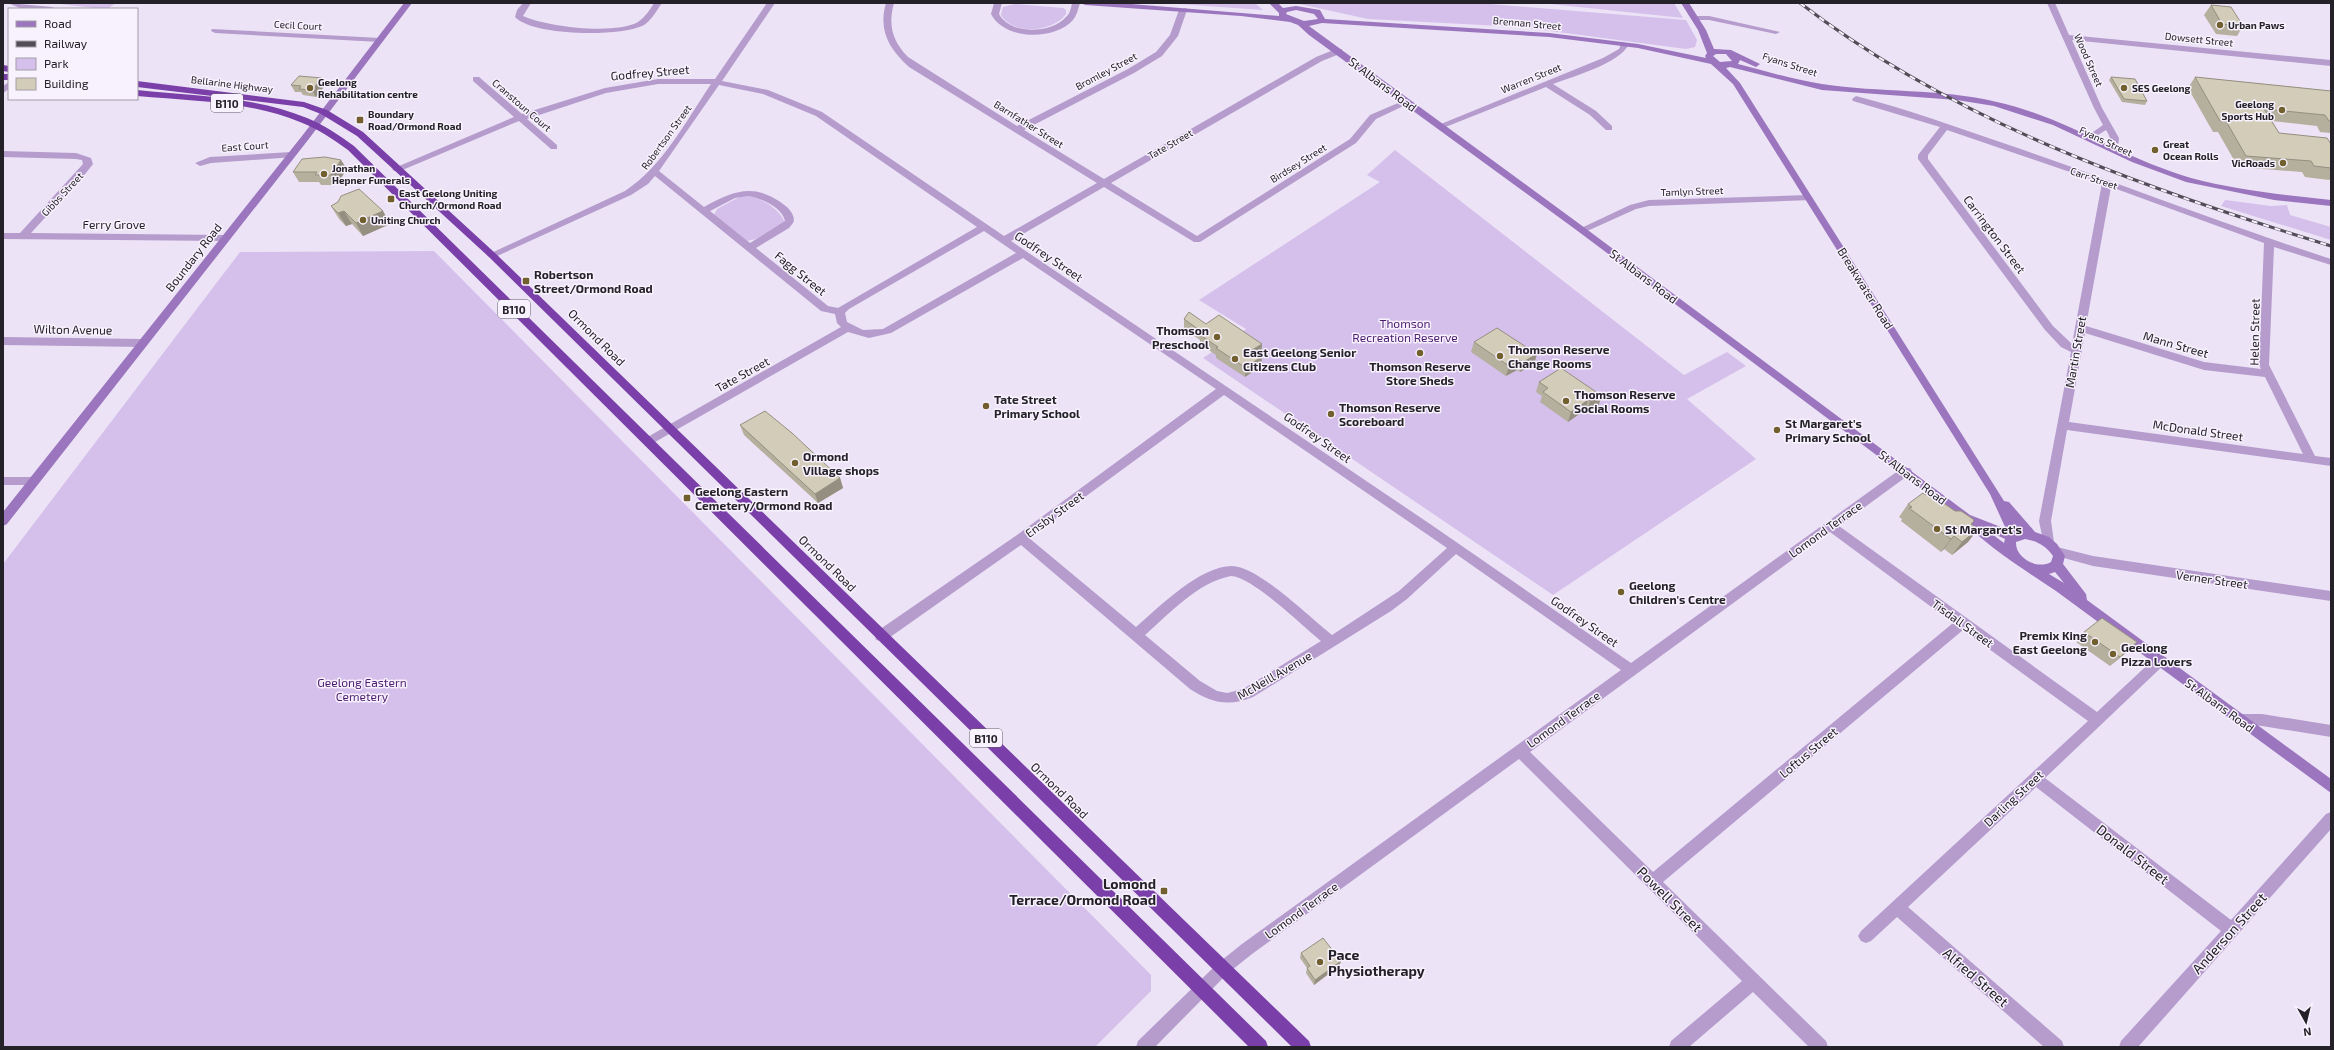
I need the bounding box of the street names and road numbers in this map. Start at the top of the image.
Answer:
street label: Brennan Street [1492,14,1562,32]
street label: Cecil Court [274,18,323,32]
street label: Dowsett Street [2164,29,2234,49]
street label: Wood Street [2072,32,2106,88]
street label: Fyans Street [1761,49,1819,79]
street label: Bromley Street [1073,50,1139,92]
street label: St Albans Road [1346,54,1420,114]
street label: Warren Street [1499,60,1563,96]
street label: Godfrey Street [610,62,690,82]
street label: Bellarine Highway [190,73,274,95]
street label: Cranstoun Court [490,76,554,134]
road number: B110 [211,94,243,112]
street label: Barnfather Street [992,98,1066,150]
street label: Robertson Street [638,102,694,172]
street label: Fyans Street [2078,124,2135,159]
street label: Tate Street [1146,126,1195,162]
street label: East Court [221,138,269,154]
street label: Birdsey Street [1268,141,1328,185]
street label: Carr Street [2069,164,2119,192]
street label: Gibbs Street [39,170,85,218]
street label: Tamlyn Street [1660,184,1724,198]
street label: Carrington Street [1961,192,2029,276]
street label: Ferry Grove [83,217,145,231]
street label: Boundary Road [162,220,224,294]
street label: Godfrey Street [1012,228,1086,284]
street label: Breakwater Road [1835,245,1897,331]
street label: St Albans Road [1607,246,1681,306]
street label: Fagg Street [772,248,830,298]
street label: Helen Street [2246,298,2262,366]
road number: B110 [498,300,530,318]
street label: Ormond Road [566,306,628,368]
street label: Martin Street [2062,315,2088,389]
street label: Wilton Avenue [33,321,113,337]
street label: Mann Street [2142,328,2211,360]
street label: Tate Street [713,353,772,395]
street label: Godfrey Street [1282,409,1355,466]
street label: McDonald Street [2152,417,2245,443]
street label: St Albans Road [1876,447,1950,507]
street label: Ensby Street [1022,488,1086,540]
street label: Lomond Terrace [1786,498,1864,560]
street label: Ormond Road [796,532,860,594]
street label: Verner Street [2175,567,2249,591]
street label: Godfrey Street [1549,593,1622,650]
street label: Tisdall Street [1930,596,1997,650]
street label: McNeill Avenue [1234,648,1314,702]
street label: St Albans Road [2183,675,2257,735]
street label: Lomond Terrace [1524,688,1602,750]
street label: Loftus Street [1776,724,1840,780]
road number: B110 [970,729,1002,747]
street label: Ormond Road [1028,759,1092,821]
street label: Darling Street [1981,767,2046,829]
street label: Donald Street [2093,820,2173,888]
street label: Powell Street [1634,863,1706,935]
street label: Lomond Terrace [1262,879,1340,941]
street label: Anderson Street [2188,889,2270,977]
street label: Alfred Street [1940,944,2012,1010]

